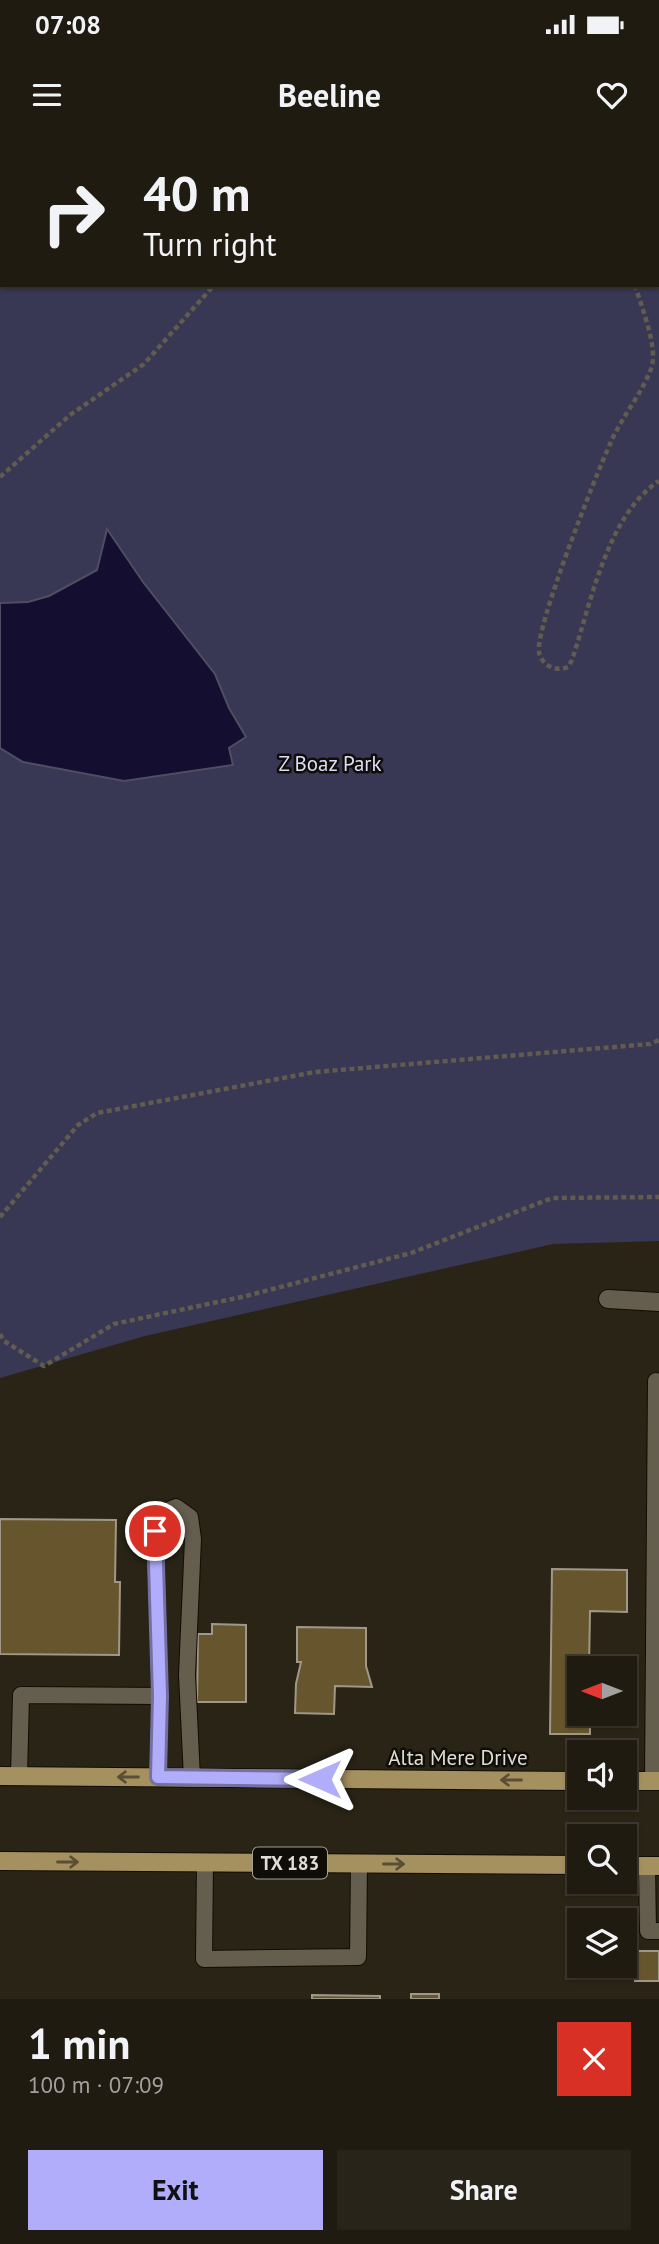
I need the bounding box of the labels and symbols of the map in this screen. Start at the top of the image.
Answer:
park label: Z Boaz Park [278,750,382,777]
pin [125,1501,185,1561]
north arrow [567,1656,637,1726]
position arrow [283,1742,357,1816]
street label: Alta Mere Drive [388,1744,528,1771]
one-way arrow [117,1770,140,1784]
one-way arrow [500,1773,523,1787]
road number: TX 183 [253,1848,327,1878]
one-way arrow [56,1855,79,1869]
one-way arrow [382,1857,405,1871]

